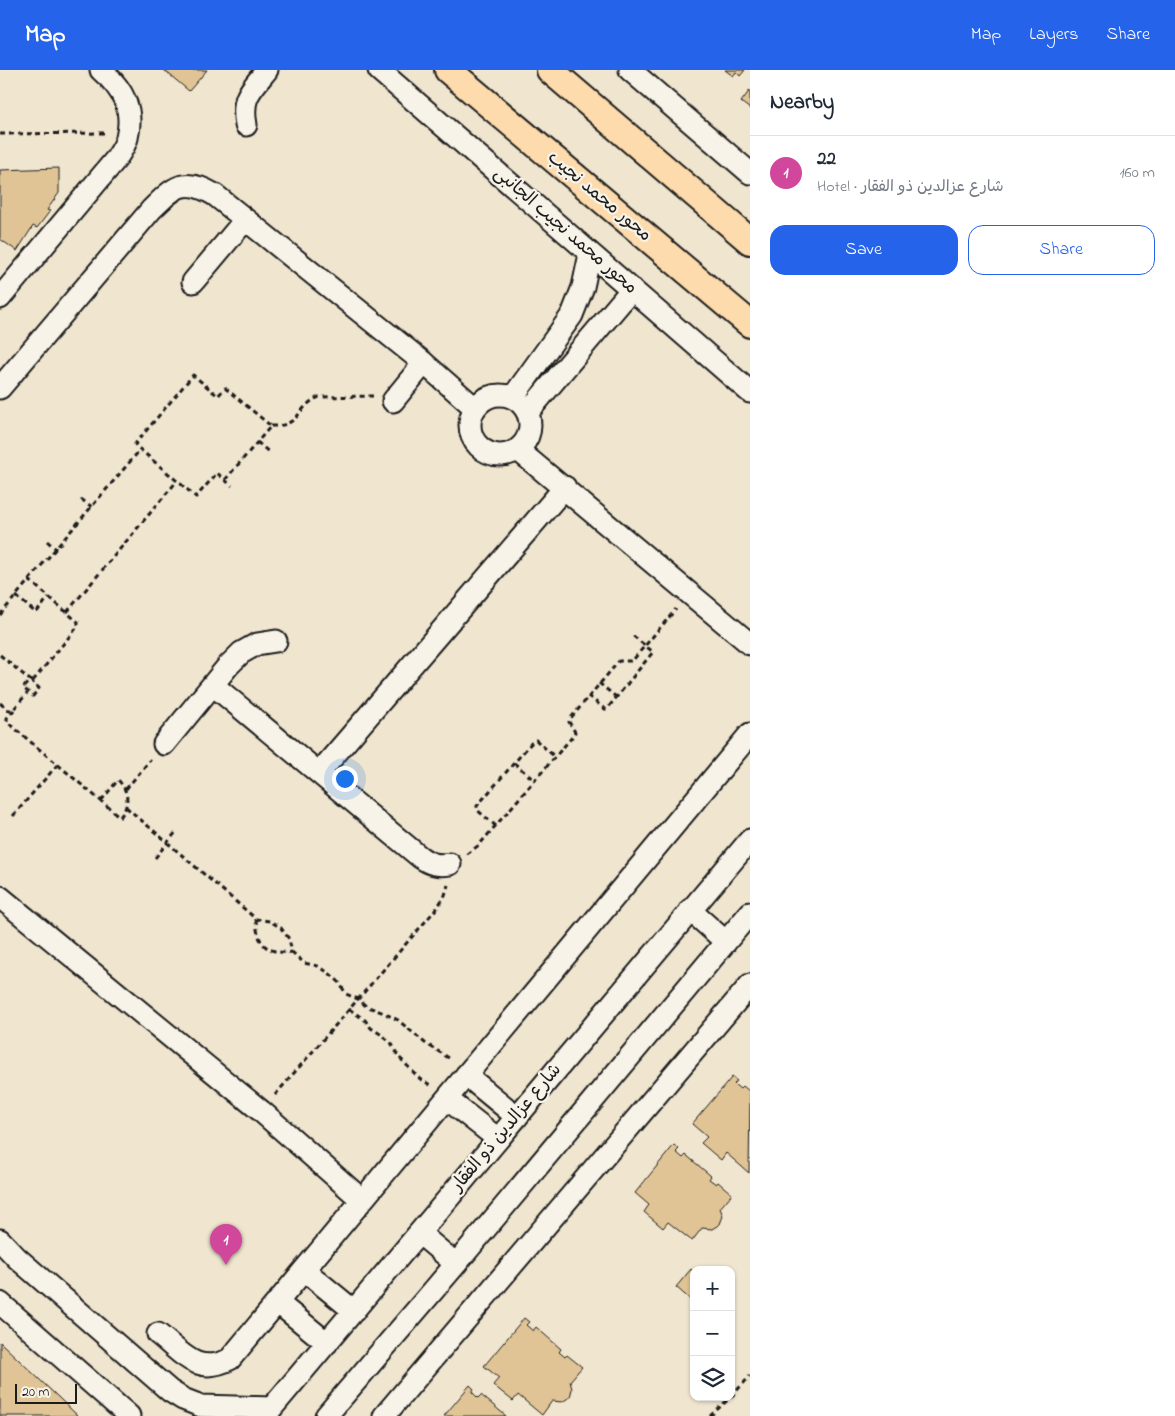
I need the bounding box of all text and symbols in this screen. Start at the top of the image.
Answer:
text: Map [25,18,66,53]
text: Map [971,22,1001,48]
text: Layers [1029,22,1079,48]
text: Share [1107,22,1150,48]
text: Nearby [770,88,834,118]
street label: محور محمد نجيب [541,145,657,249]
text: 22 [817,146,836,173]
street label: محور محمد نجيب الجانبى [487,161,643,301]
text: 1 [783,161,789,185]
text: 160 m [1120,161,1155,185]
text: Hotel · شارع عزالدين ذو الفقار [817,175,1004,199]
button: Save [770,225,958,275]
button: Share [968,225,1155,275]
your location [332,766,358,792]
street label: شارع عزالدين ذو الفقار [444,1058,568,1199]
pin: 1 [210,1224,242,1265]
map controls [690,1266,735,1401]
button: + [690,1266,735,1311]
button: − [690,1311,735,1356]
button: layers [690,1356,735,1401]
scale bar [15,1381,78,1404]
text: 20 m [22,1382,49,1403]

